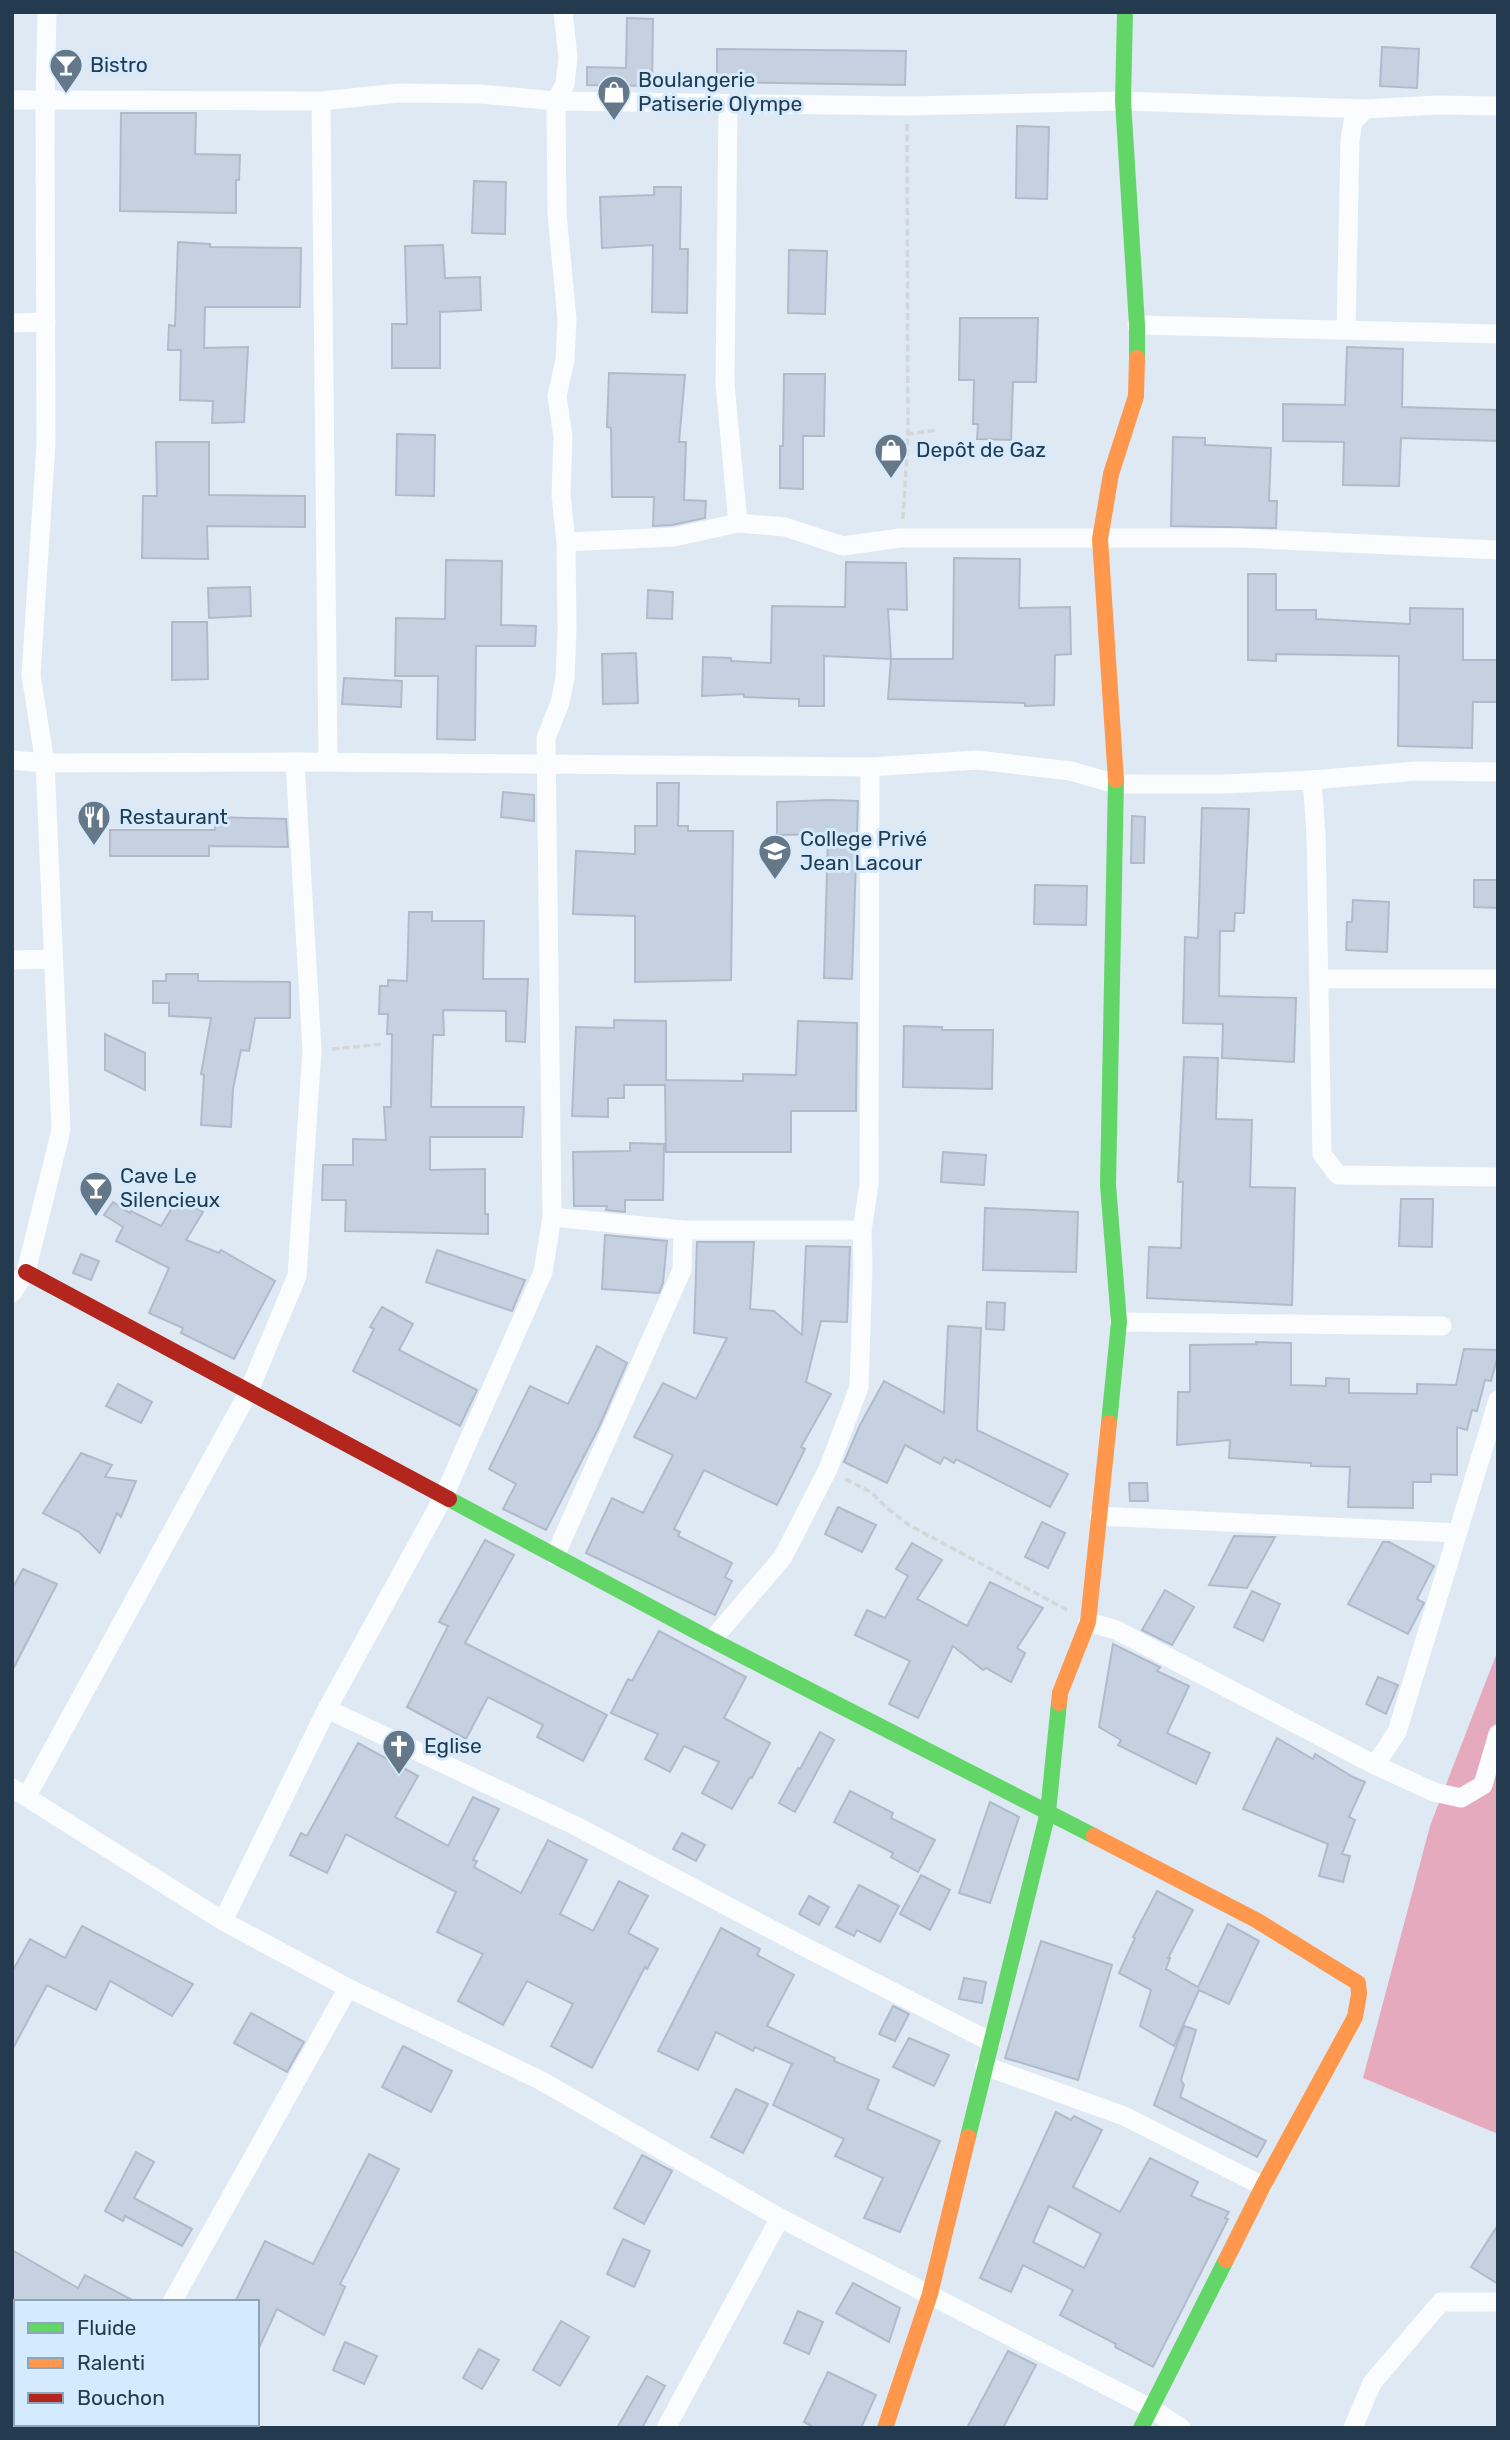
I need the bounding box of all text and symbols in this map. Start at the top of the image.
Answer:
bar icon: Bistro [47,46,85,95]
place label: Bistro [90,52,148,77]
place label: Boulangerie Patiserie Olympe [638,67,802,116]
shop icon: Boulangerie Patiserie Olympe [595,73,633,122]
shop icon: Depôt de Gaz [872,431,910,480]
place label: Depôt de Gaz [916,437,1046,462]
restaurant icon: Restaurant [75,798,113,847]
place label: Restaurant [119,804,228,829]
place label: College Privé Jean Lacour [800,826,927,875]
school or university icon: College Privé Jean Lacour [756,832,794,881]
place label: Cave Le Silencieux [120,1163,220,1212]
bar icon: Cave Le Silencieux [77,1169,115,1218]
church icon: Eglise [380,1727,418,1776]
place label: Eglise [424,1733,482,1758]
legend [14,2300,259,2426]
text: Fluide [77,2315,136,2340]
text: Ralenti [77,2350,145,2375]
text: Bouchon [77,2385,165,2410]

